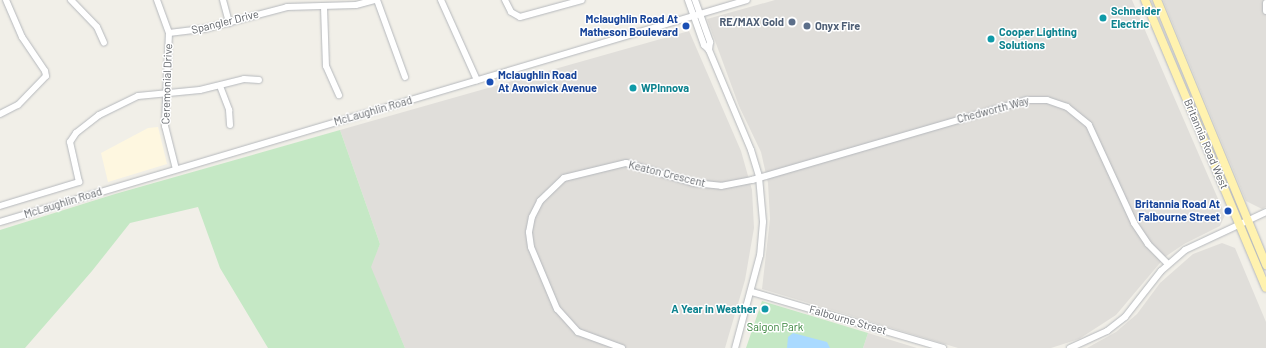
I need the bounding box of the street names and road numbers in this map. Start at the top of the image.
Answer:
street label: Spangler Drive [190,7,260,37]
street label: Ceremonial Drive [159,43,175,125]
street label: McLaughlin Road [332,93,414,129]
street label: Chedworth Way [955,94,1031,126]
street label: Britannia Road West [1181,97,1231,191]
street label: Keaton Crescent [627,158,707,190]
street label: McLaughlin Road [22,185,104,221]
street label: Falbourne Street [808,303,888,337]

